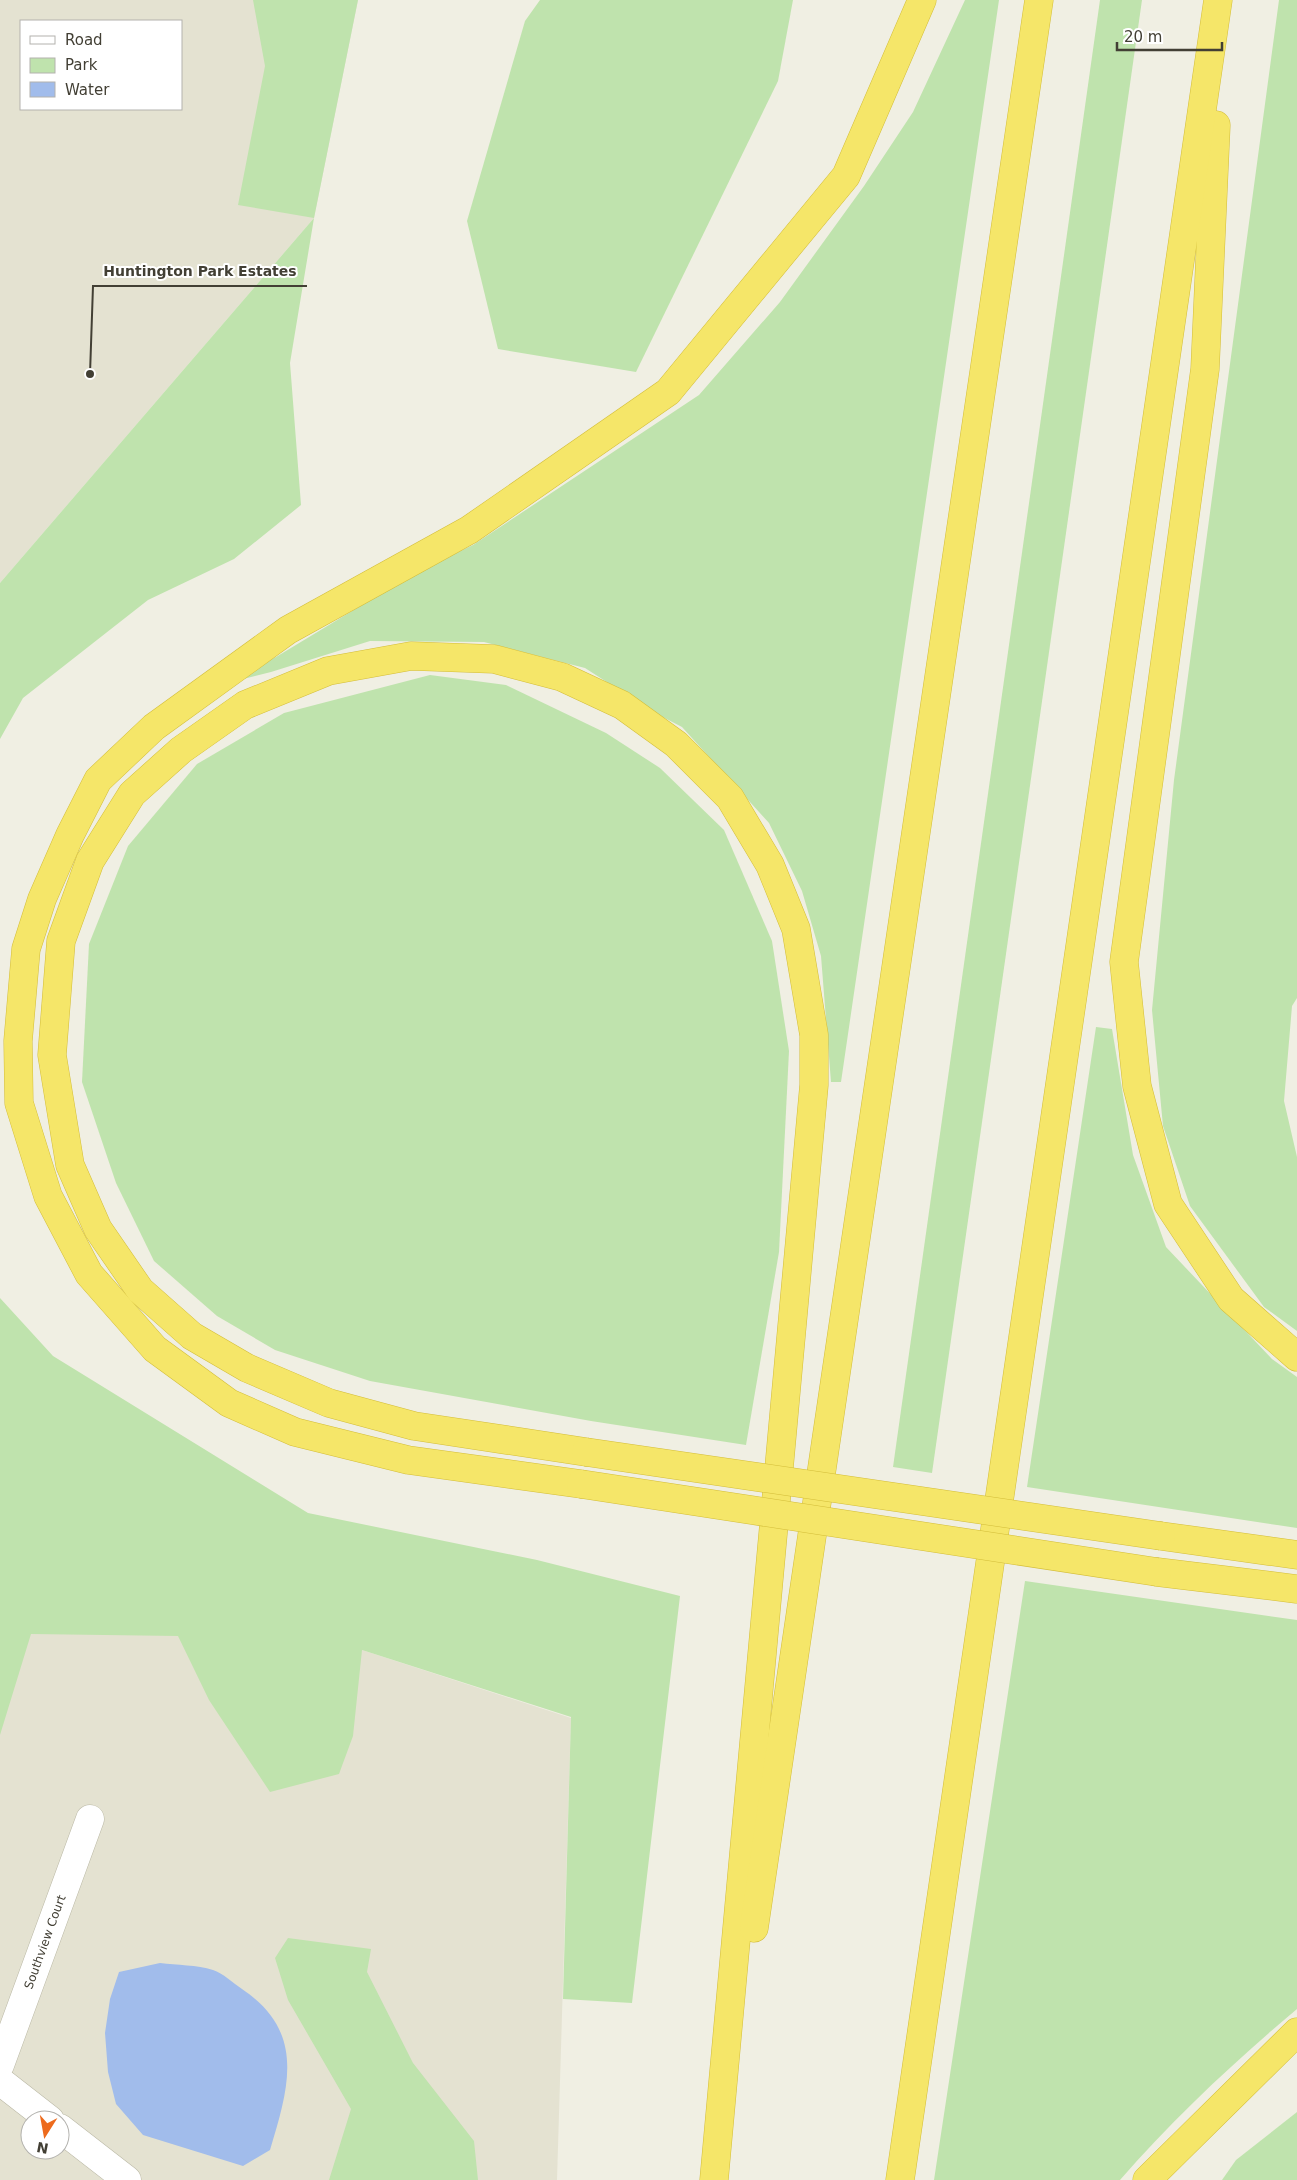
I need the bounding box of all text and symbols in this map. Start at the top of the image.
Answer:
legend [20,20,182,110]
scale bar [1117,20,1222,52]
text: 20 m [1124,28,1162,46]
text: Road [65,31,103,49]
text: Park [65,56,98,74]
text: Water [65,81,110,99]
callout: Huntington Park Estates [93,257,307,286]
text: Huntington Park Estates [103,263,297,279]
street label: Southview Court [21,1893,69,1991]
north arrow [20,2110,70,2160]
text: N [35,2139,50,2157]

